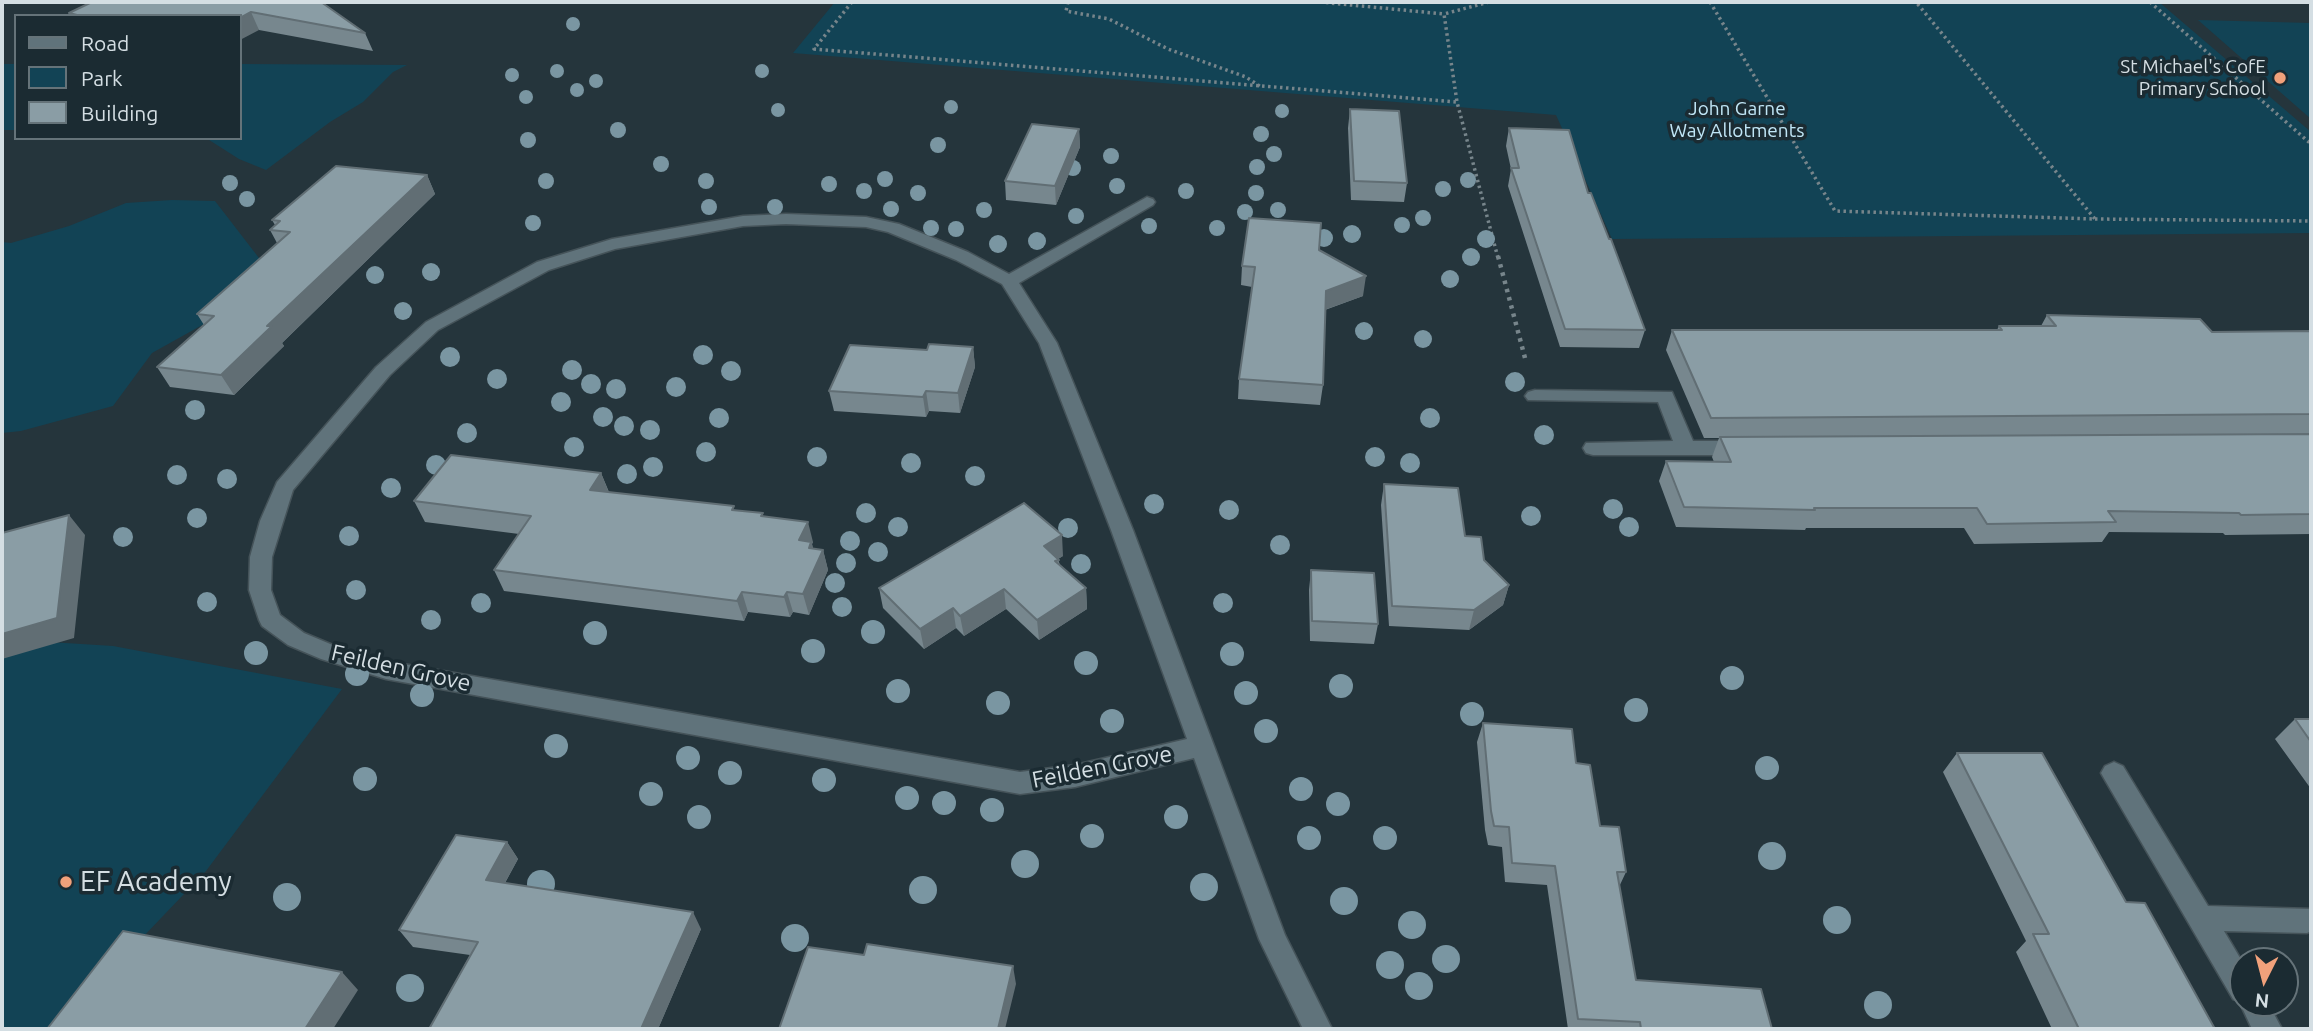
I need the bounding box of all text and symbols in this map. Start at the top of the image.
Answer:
legend [14,14,242,140]
text: Road [81,31,129,55]
place label: St Michael's CofE Primary School [2120,56,2266,100]
text: Park [81,66,123,90]
marker: St Michael's CofE Primary School [2272,70,2288,86]
park label: John Garne Way Allotments [1670,98,1804,142]
text: Building [81,101,158,125]
street label: Feilden Grove [329,639,473,697]
street label: Feilden Grove [1030,740,1174,794]
place label: EF Academy [80,865,232,899]
marker: EF Academy [58,874,74,890]
north arrow [2229,947,2299,1017]
text: N [2254,989,2270,1013]

